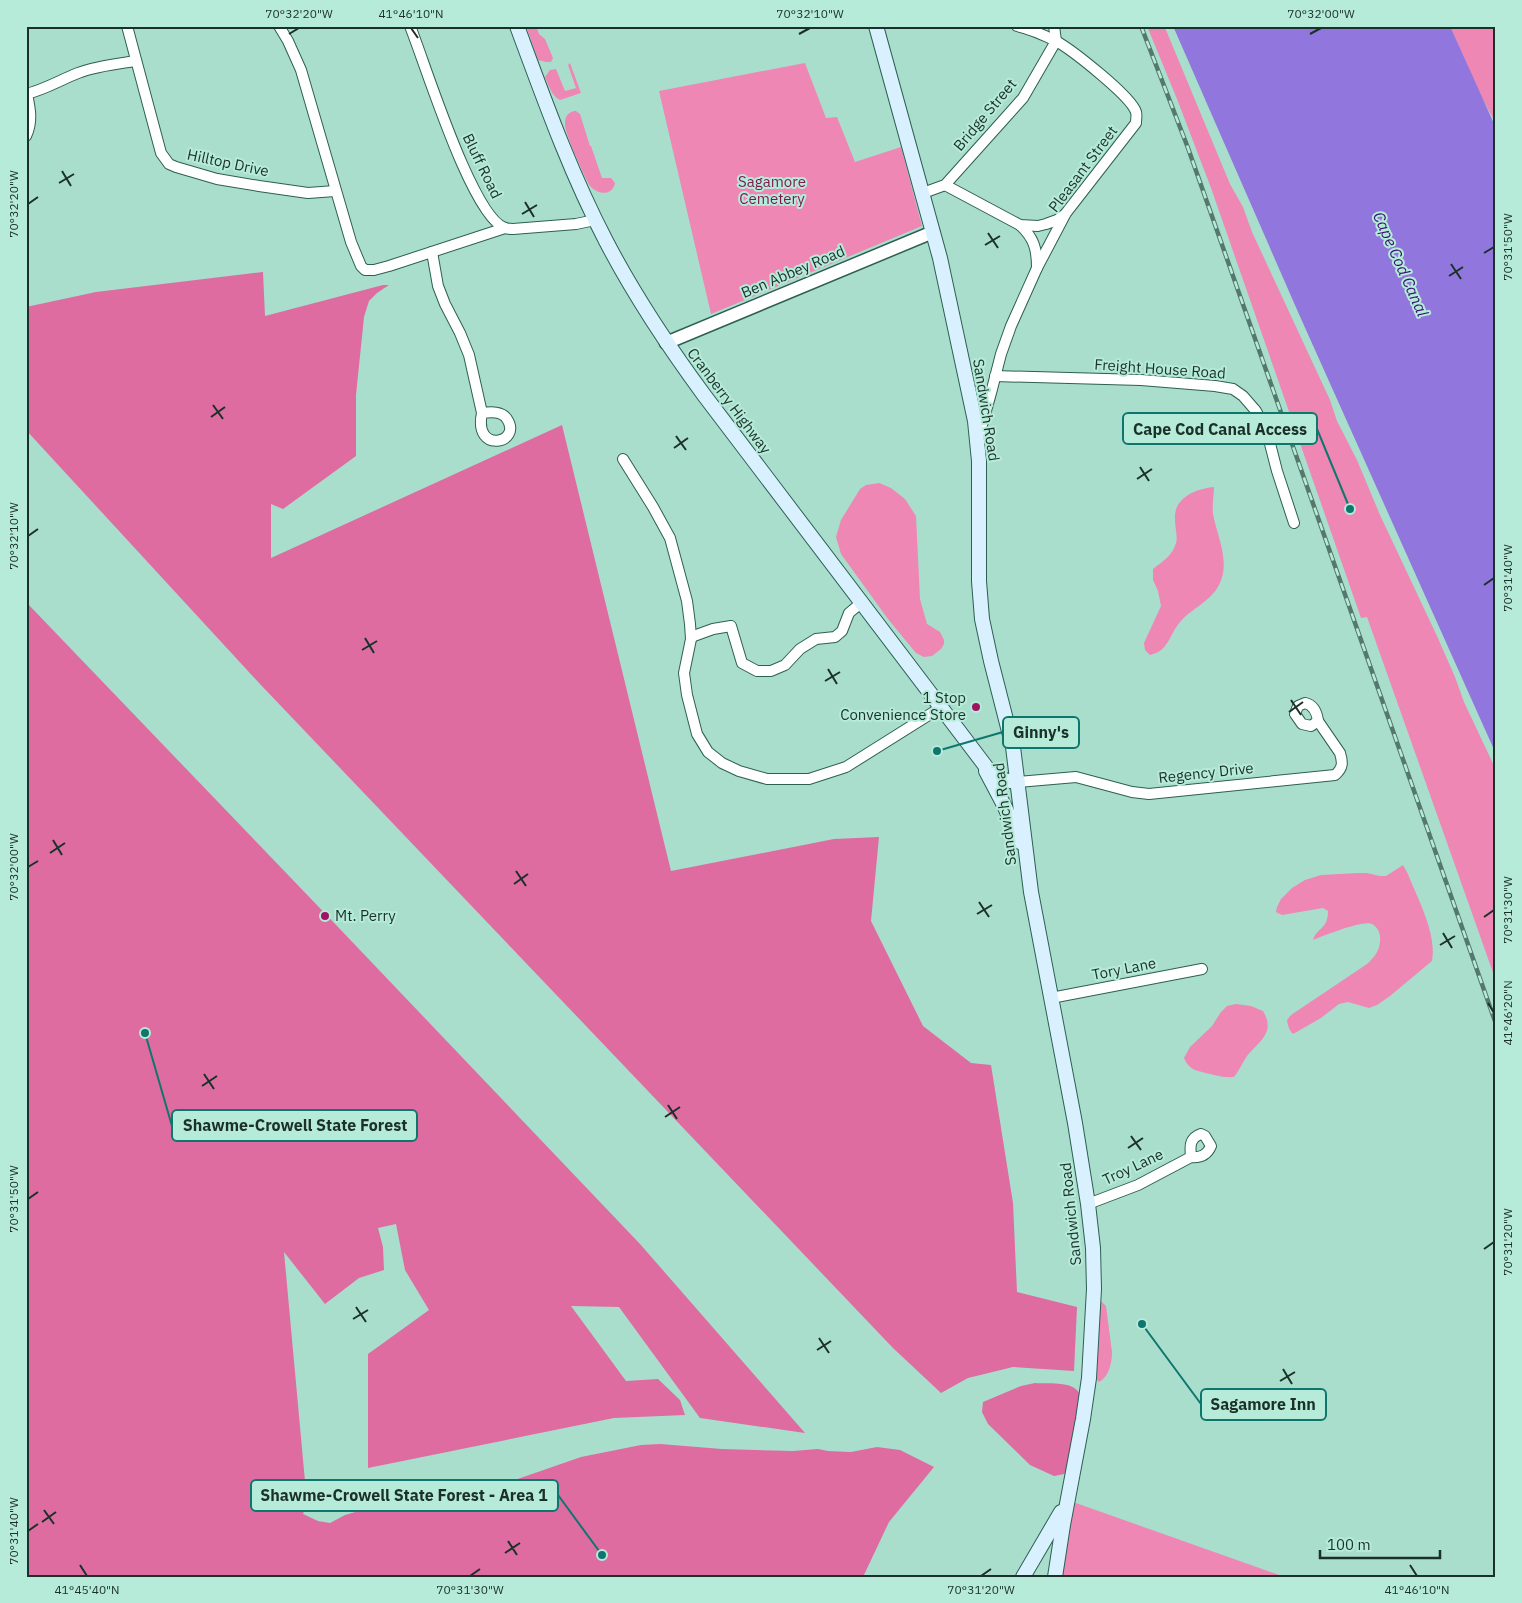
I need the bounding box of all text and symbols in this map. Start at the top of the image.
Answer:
text: 70°32'20"W [265,6,333,21]
text: 41°46'10"N [378,6,444,21]
text: 70°32'10"W [776,6,844,21]
text: 70°32'00"W [1287,6,1355,21]
street label: Bridge Street [949,75,1020,155]
street label: Pleasant Street [1044,122,1121,216]
street label: Bluff Road [459,130,506,201]
street label: Hilltop Drive [186,145,271,180]
text: 70°32'20"W [6,170,21,238]
park label: Sagamore Cemetery [738,172,806,208]
water label: Cape Cod Canal [1369,208,1433,320]
text: 70°31'50"W [1500,213,1515,281]
street label: Ben Abbey Road [738,241,848,302]
street label: Cranberry Highway [683,344,776,458]
street label: Freight House Road [1094,354,1226,383]
street label: Sandwich Road [969,357,1004,462]
callout: Cape Cod Canal Access [1123,413,1317,444]
text: Cape Cod Canal Access [1133,419,1307,439]
text: 70°32'10"W [6,502,21,570]
text: 70°31'40"W [1500,544,1515,612]
place label: 1 Stop Convenience Store [840,688,966,724]
marker: 1 Stop Convenience Store [970,701,982,713]
callout: Ginny's [1003,717,1079,748]
text: Ginny's [1013,722,1069,742]
street label: Regency Drive [1157,758,1254,787]
street label: Sandwich Road [989,762,1020,866]
text: 70°32'00"W [6,833,21,901]
text: 70°31'30"W [1500,876,1515,944]
place label: Mt. Perry [335,906,396,925]
marker: Mt. Perry [319,910,331,922]
street label: Tory Lane [1090,953,1158,984]
text: 41°46'20"N [1500,980,1515,1046]
callout: Shawme-Crowell State Forest [172,1110,417,1141]
text: Shawme-Crowell State Forest [183,1115,407,1135]
street label: Troy Lane [1099,1144,1166,1189]
street label: Sandwich Road [1056,1162,1085,1266]
text: 70°31'50"W [6,1165,21,1233]
text: 70°31'20"W [1500,1208,1515,1276]
callout: Sagamore Inn [1201,1389,1326,1420]
text: Sagamore Inn [1210,1394,1316,1414]
callout: Shawme-Crowell State Forest - Area 1 [251,1480,558,1511]
text: Shawme-Crowell State Forest - Area 1 [260,1485,548,1505]
text: 70°31'40"W [6,1497,21,1565]
scale bar [1320,1528,1440,1560]
text: 100 m [1327,1535,1371,1554]
text: 41°45'40"N [54,1582,120,1597]
text: 70°31'30"W [436,1582,504,1597]
text: 70°31'20"W [947,1582,1015,1597]
text: 41°46'10"N [1384,1582,1450,1597]

